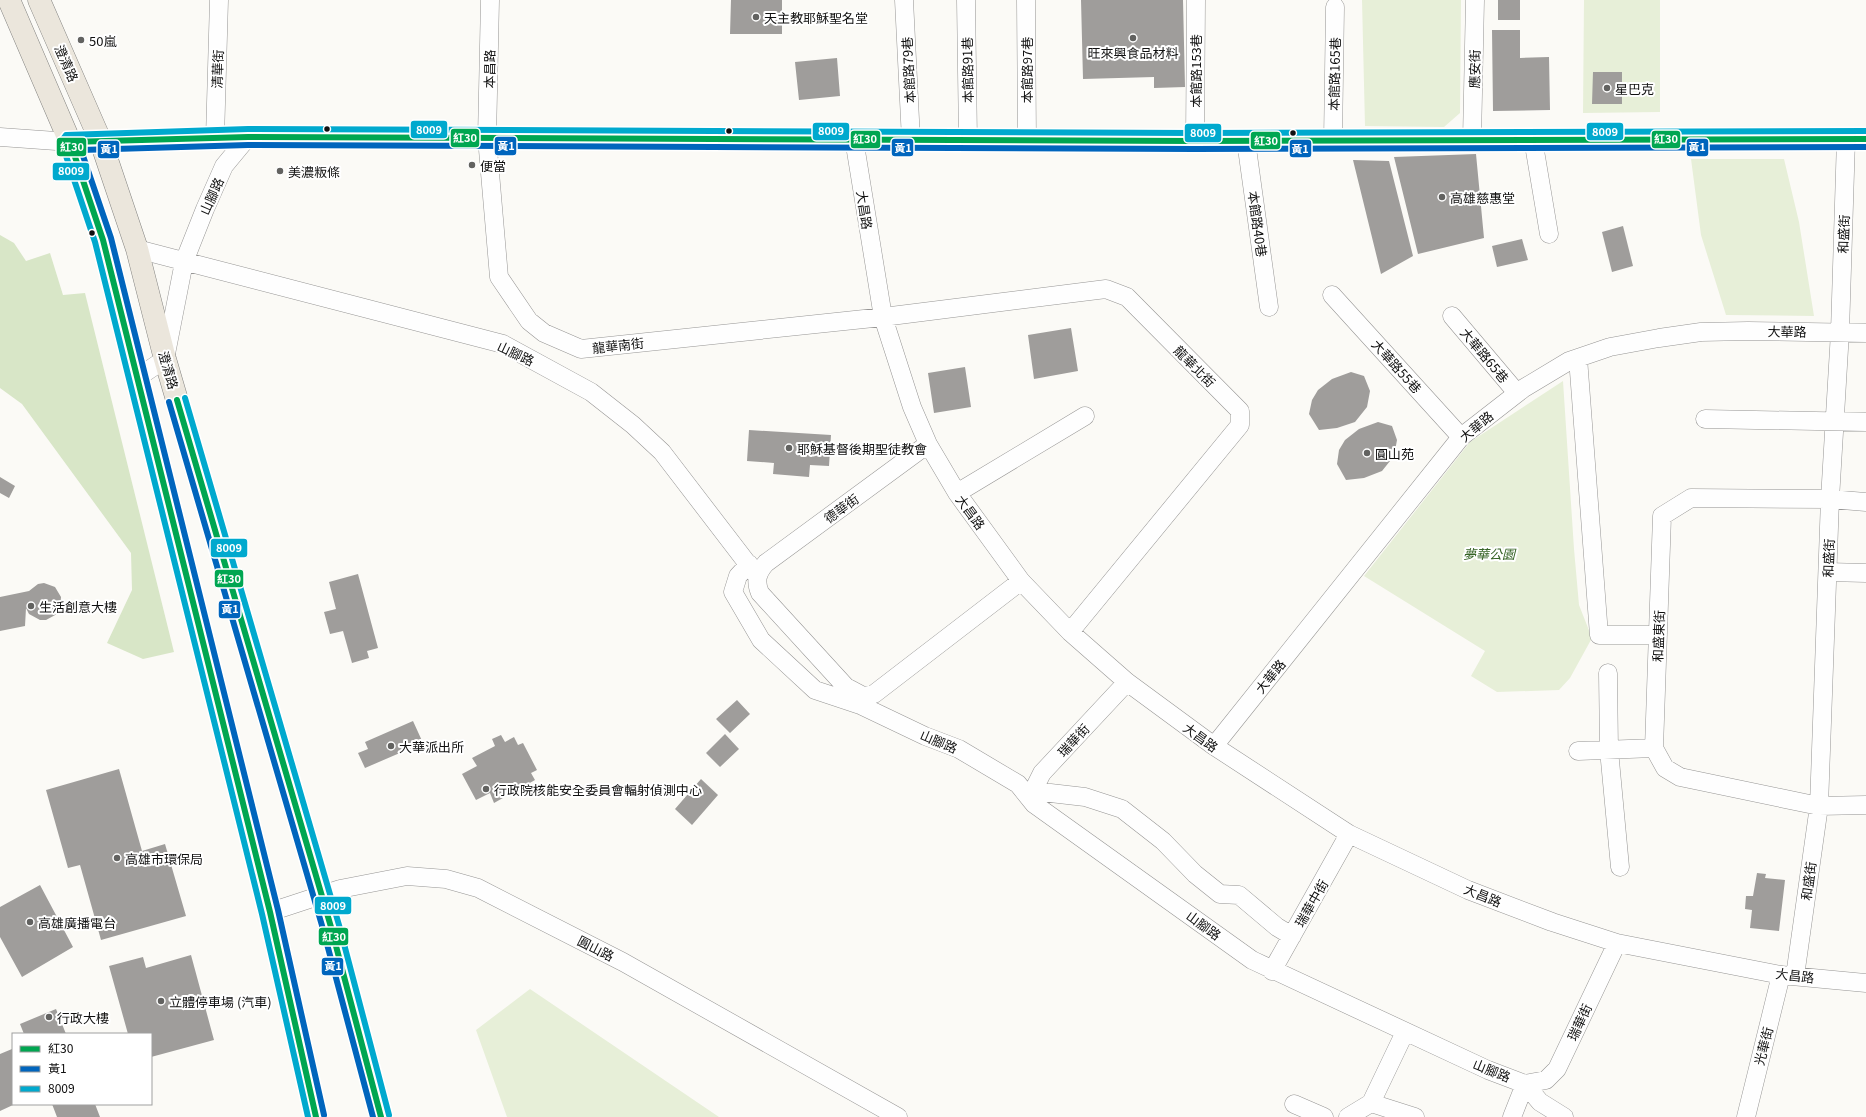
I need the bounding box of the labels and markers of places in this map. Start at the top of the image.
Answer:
place label: 天主教耶穌聖名堂 [764,8,868,27]
marker: 天主教耶穌聖名堂 [751,12,761,22]
place label: 50嵐 [89,31,117,50]
marker: 旺來興食品材料 [1128,33,1138,43]
marker: 50嵐 [76,35,86,45]
place label: 旺來興食品材料 [1087,43,1179,62]
place label: 星巴克 [1615,79,1654,98]
marker: 星巴克 [1602,83,1612,93]
unlabelled marker [322,124,332,134]
unlabelled marker [724,126,734,136]
unlabelled marker [1288,128,1298,138]
place label: 便當 [480,156,506,175]
marker: 便當 [467,160,477,170]
place label: 美濃粄條 [288,162,340,181]
marker: 美濃粄條 [275,166,285,176]
place label: 高雄慈惠堂 [1450,188,1515,207]
marker: 高雄慈惠堂 [1437,192,1447,202]
unlabelled marker [87,228,97,238]
place label: 耶穌基督後期聖徒教會 [797,439,927,458]
marker: 耶穌基督後期聖徒教會 [784,443,794,453]
place label: 圓山苑 [1375,444,1414,463]
marker: 圓山苑 [1362,448,1372,458]
place label: 生活創意大樓 [39,597,117,616]
marker: 生活創意大樓 [26,601,36,611]
place label: 大華派出所 [399,737,464,756]
marker: 大華派出所 [386,741,396,751]
place label: 行政院核能安全委員會輻射偵測中心 [494,780,702,799]
marker: 行政院核能安全委員會輻射偵測中心 [481,784,491,794]
place label: 高雄市環保局 [125,849,203,868]
marker: 高雄市環保局 [112,853,122,863]
place label: 高雄廣播電台 [38,913,116,932]
marker: 高雄廣播電台 [25,917,35,927]
place label: 立體停車場 (汽車) [169,992,272,1011]
marker: 立體停車場 (汽車) [156,996,166,1006]
place label: 行政大樓 [57,1008,109,1027]
marker: 行政大樓 [44,1012,54,1022]

